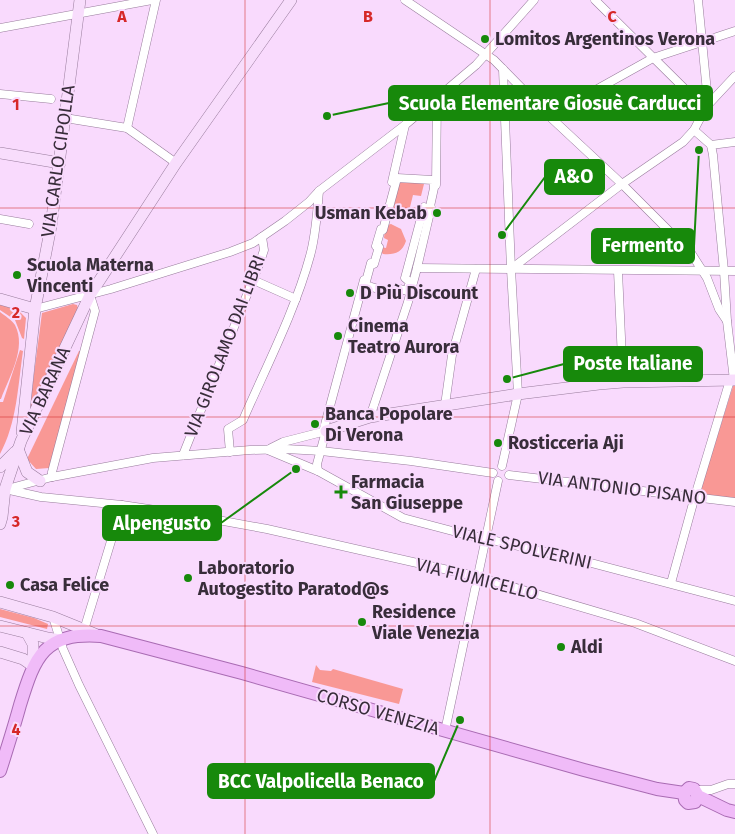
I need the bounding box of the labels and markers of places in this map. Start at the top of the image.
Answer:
place label: Lomitos Argentinos Verona [495,28,715,50]
marker: Lomitos Argentinos Verona [479,33,491,45]
callout: Scuola Elementare Giosuè Carducci [389,86,712,120]
callout: A&O [545,160,604,194]
place label: Usman Kebab [315,202,427,224]
marker: Usman Kebab [431,207,443,219]
callout: Fermento [592,229,694,263]
place label: Scuola Materna Vincenti [26,254,154,297]
marker: Scuola Materna Vincenti [11,269,23,281]
place label: D Più Discount [360,282,479,304]
marker: D Più Discount [344,287,356,299]
place label: Cinema Teatro Aurora [348,315,459,358]
marker: Cinema Teatro Aurora [332,330,344,342]
callout: Poste Italiane [564,347,702,381]
place label: Banca Popolare Di Verona [325,403,453,446]
marker: Banca Popolare Di Verona [309,418,321,430]
place label: Rosticceria Aji [508,432,624,454]
marker: Rosticceria Aji [492,437,504,449]
place label: Farmacia San Giuseppe [351,471,463,514]
marker: Farmacia San Giuseppe [335,486,347,498]
callout: Alpengusto [103,506,221,540]
place label: Laboratorio Autogestito Paratod@s [197,557,389,600]
marker: Laboratorio Autogestito Paratod@s [182,572,194,584]
place label: Casa Felice [20,574,109,596]
marker: Casa Felice [4,579,16,591]
place label: Residence Viale Venezia [371,601,480,644]
marker: Residence Viale Venezia [356,616,368,628]
place label: Aldi [570,636,603,658]
marker: Aldi [555,641,567,653]
callout: BCC Valpolicella Benaco [208,764,434,798]

